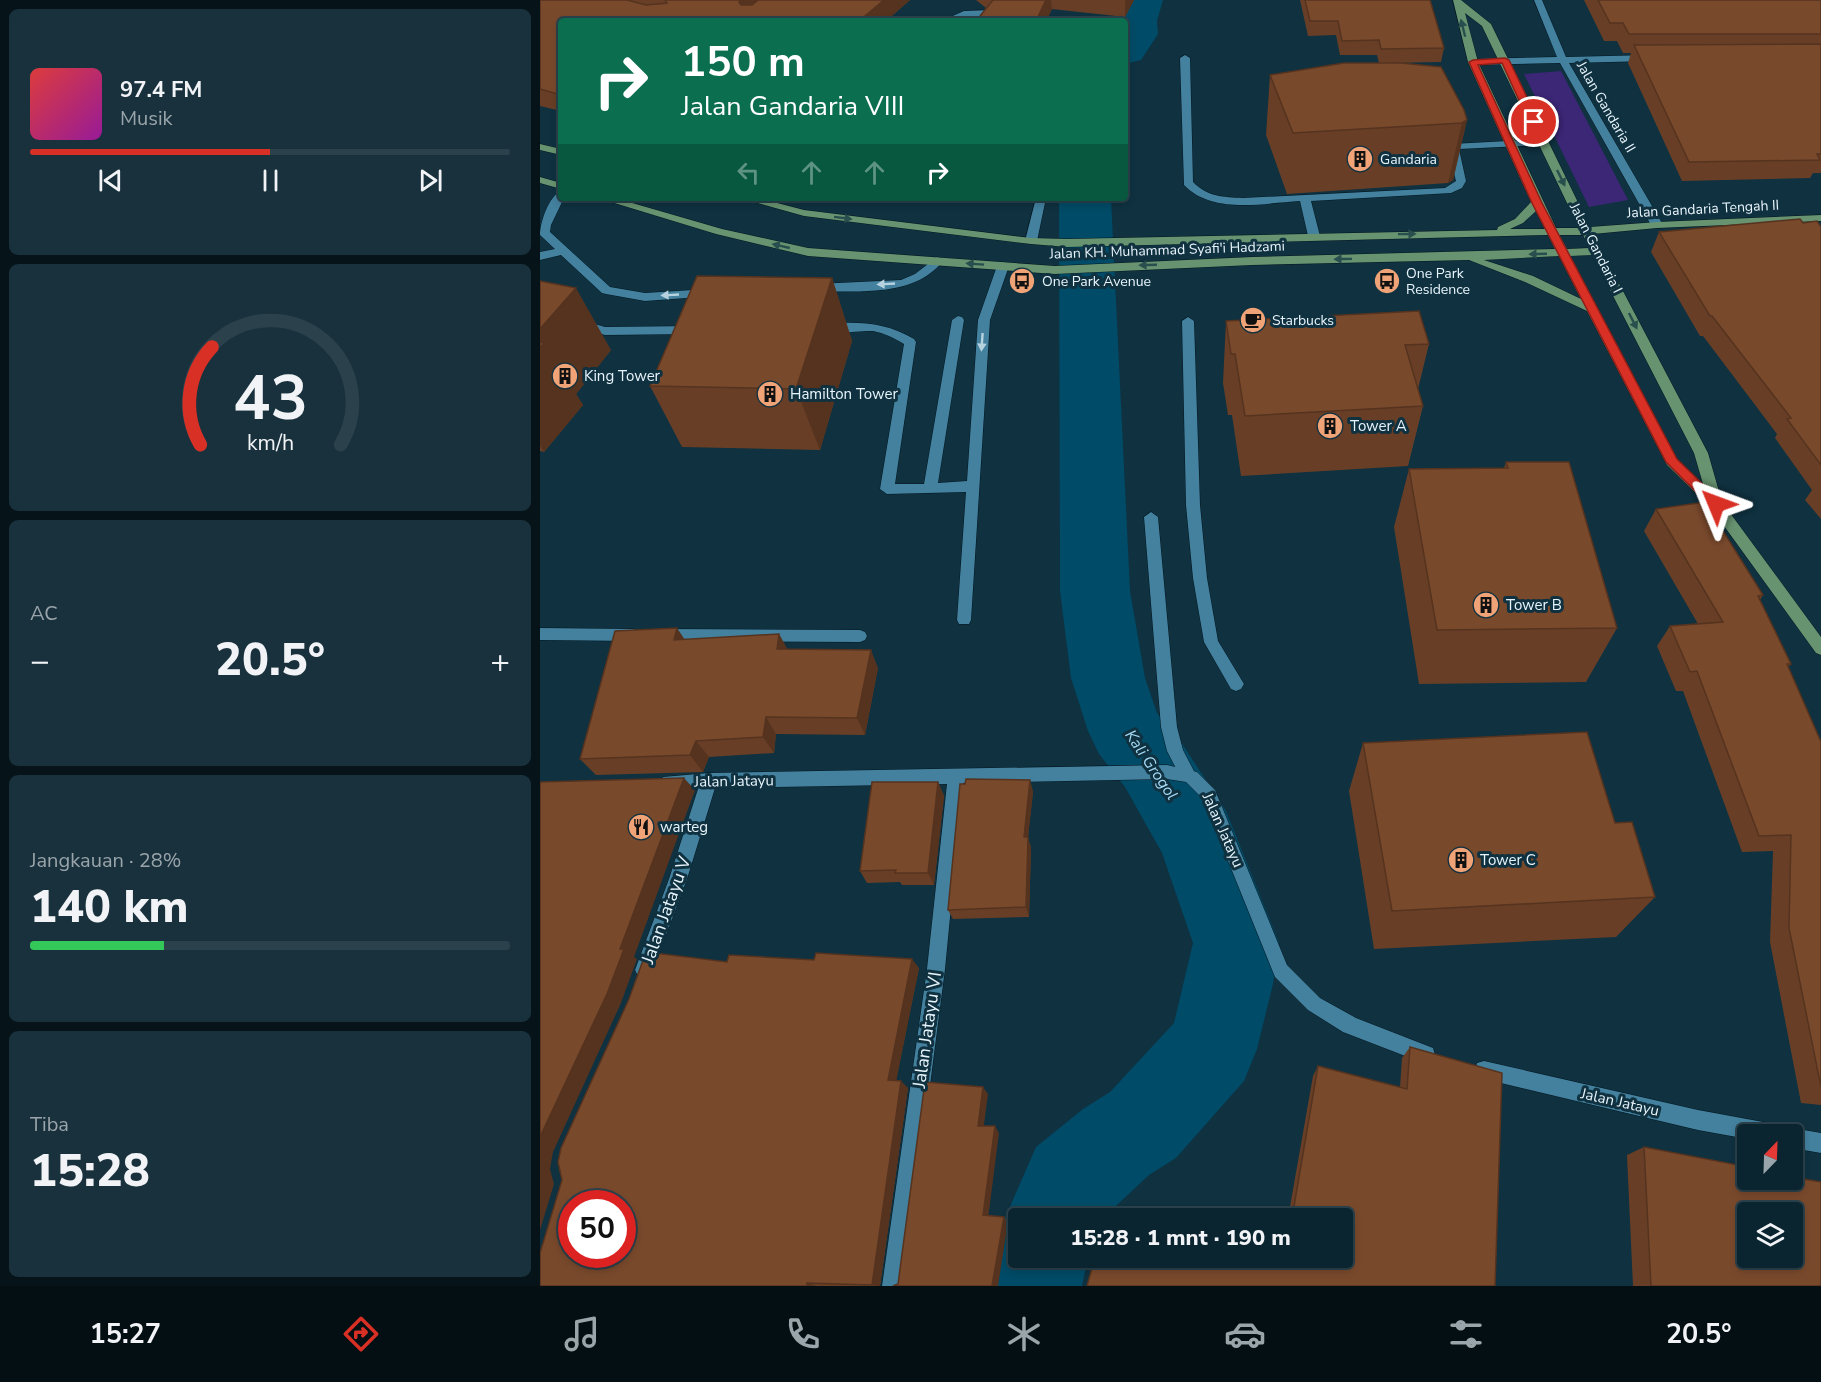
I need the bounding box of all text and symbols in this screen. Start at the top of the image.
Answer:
one-way arrow [1458,19,1468,37]
text: 150 m [681,34,805,91]
icon: right [582,42,660,120]
street label: Jalan Gandaria II [1572,57,1640,156]
text: 97.4 FM [120,75,202,105]
text: Jalan Gandaria VIII [681,88,904,125]
pin [1508,96,1559,147]
text: Musik [120,105,173,132]
icon: arrive [1517,105,1550,138]
building icon: Gandaria [1345,144,1375,174]
place label: Gandaria [1380,150,1437,169]
icon: left [732,156,765,189]
icon: ahead [795,156,828,189]
icon: ahead [858,156,891,189]
icon: right [921,156,954,189]
icon: previous [94,164,127,197]
icon: pause [254,164,287,197]
icon: next [414,164,447,197]
one-way arrow [1556,169,1566,186]
street label: Jalan Gandaria Tengah II [1625,196,1780,223]
street label: Jalan Gandaria I [1565,199,1627,296]
one-way arrow [834,213,853,223]
one-way arrow [1397,229,1416,238]
street label: Jalan KH. Muhammad Syafi'i Hadzami [1048,236,1285,264]
one-way arrow [772,240,791,250]
one-way arrow [1529,250,1548,259]
one-way arrow [1334,254,1353,264]
one-way arrow [966,259,985,269]
one-way arrow [1139,261,1158,270]
place label: One Park Residence [1406,264,1470,299]
bus stop icon: One Park Avenue [1007,266,1037,296]
bus stop icon: One Park Residence [1372,266,1402,296]
place label: One Park Avenue [1042,272,1151,291]
one-way arrow [876,280,895,289]
one-way arrow [661,291,680,300]
cafe icon: Starbucks [1238,305,1268,335]
place label: Starbucks [1272,311,1334,330]
one-way arrow [1628,313,1638,330]
one-way arrow [977,333,987,352]
text: 43 [233,356,307,441]
building icon: King Tower [550,361,580,391]
place label: King Tower [584,366,661,386]
building icon: Hamilton Tower [755,379,785,409]
place label: Hamilton Tower [790,384,898,404]
building icon: Tower A [1315,411,1345,441]
place label: Tower A [1350,416,1407,436]
text: km/h [246,428,294,458]
position arrow [1684,472,1748,536]
building icon: Tower B [1471,590,1501,620]
place label: Tower B [1506,595,1562,615]
text: AC [30,600,58,627]
text: 20.5° [215,630,325,691]
text: − [30,639,50,684]
text: + [490,639,510,684]
water label: Kali Grogol [1119,726,1183,805]
street label: Jalan Jatayu [693,770,774,792]
street label: Jalan Jatayu [1197,789,1248,870]
restaurant icon: warteg [626,812,656,842]
place label: warteg [660,817,708,837]
building icon: Tower C [1446,845,1476,875]
text: Jangkauan · 28% [30,847,181,874]
place label: Tower C [1480,850,1536,870]
street label: Jalan Jatayu V [635,852,697,968]
text: 140 km [30,877,189,938]
street label: Jalan Jatayu VI [907,970,947,1091]
street label: Jalan Jatayu [1578,1083,1661,1121]
text: Tiba [30,1111,69,1138]
north arrow [1737,1124,1803,1190]
map controls [1737,1124,1803,1268]
text: 15:28 [30,1141,150,1202]
speed limit sign: 50 [558,1190,636,1268]
button: layers [1737,1202,1803,1268]
text: 15:28 · 1 mnt · 190 m [1070,1223,1291,1253]
icon: directions [340,1313,382,1355]
icon: music [561,1313,603,1355]
icon: phone [782,1313,824,1355]
icon: climate [1003,1313,1045,1355]
icon: car [1224,1313,1266,1355]
icon: filters [1445,1313,1487,1355]
text: 15:27 [89,1316,161,1353]
text: 20.5° [1666,1316,1731,1353]

